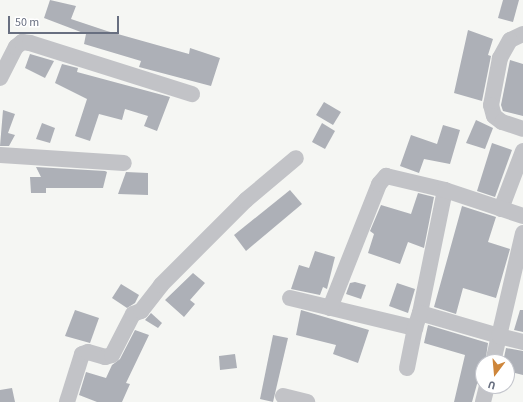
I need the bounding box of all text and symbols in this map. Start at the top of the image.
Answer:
scale bar [10,8,121,34]
text: 50 m [15,14,39,31]
north arrow [475,354,515,394]
text: U [486,377,497,393]

